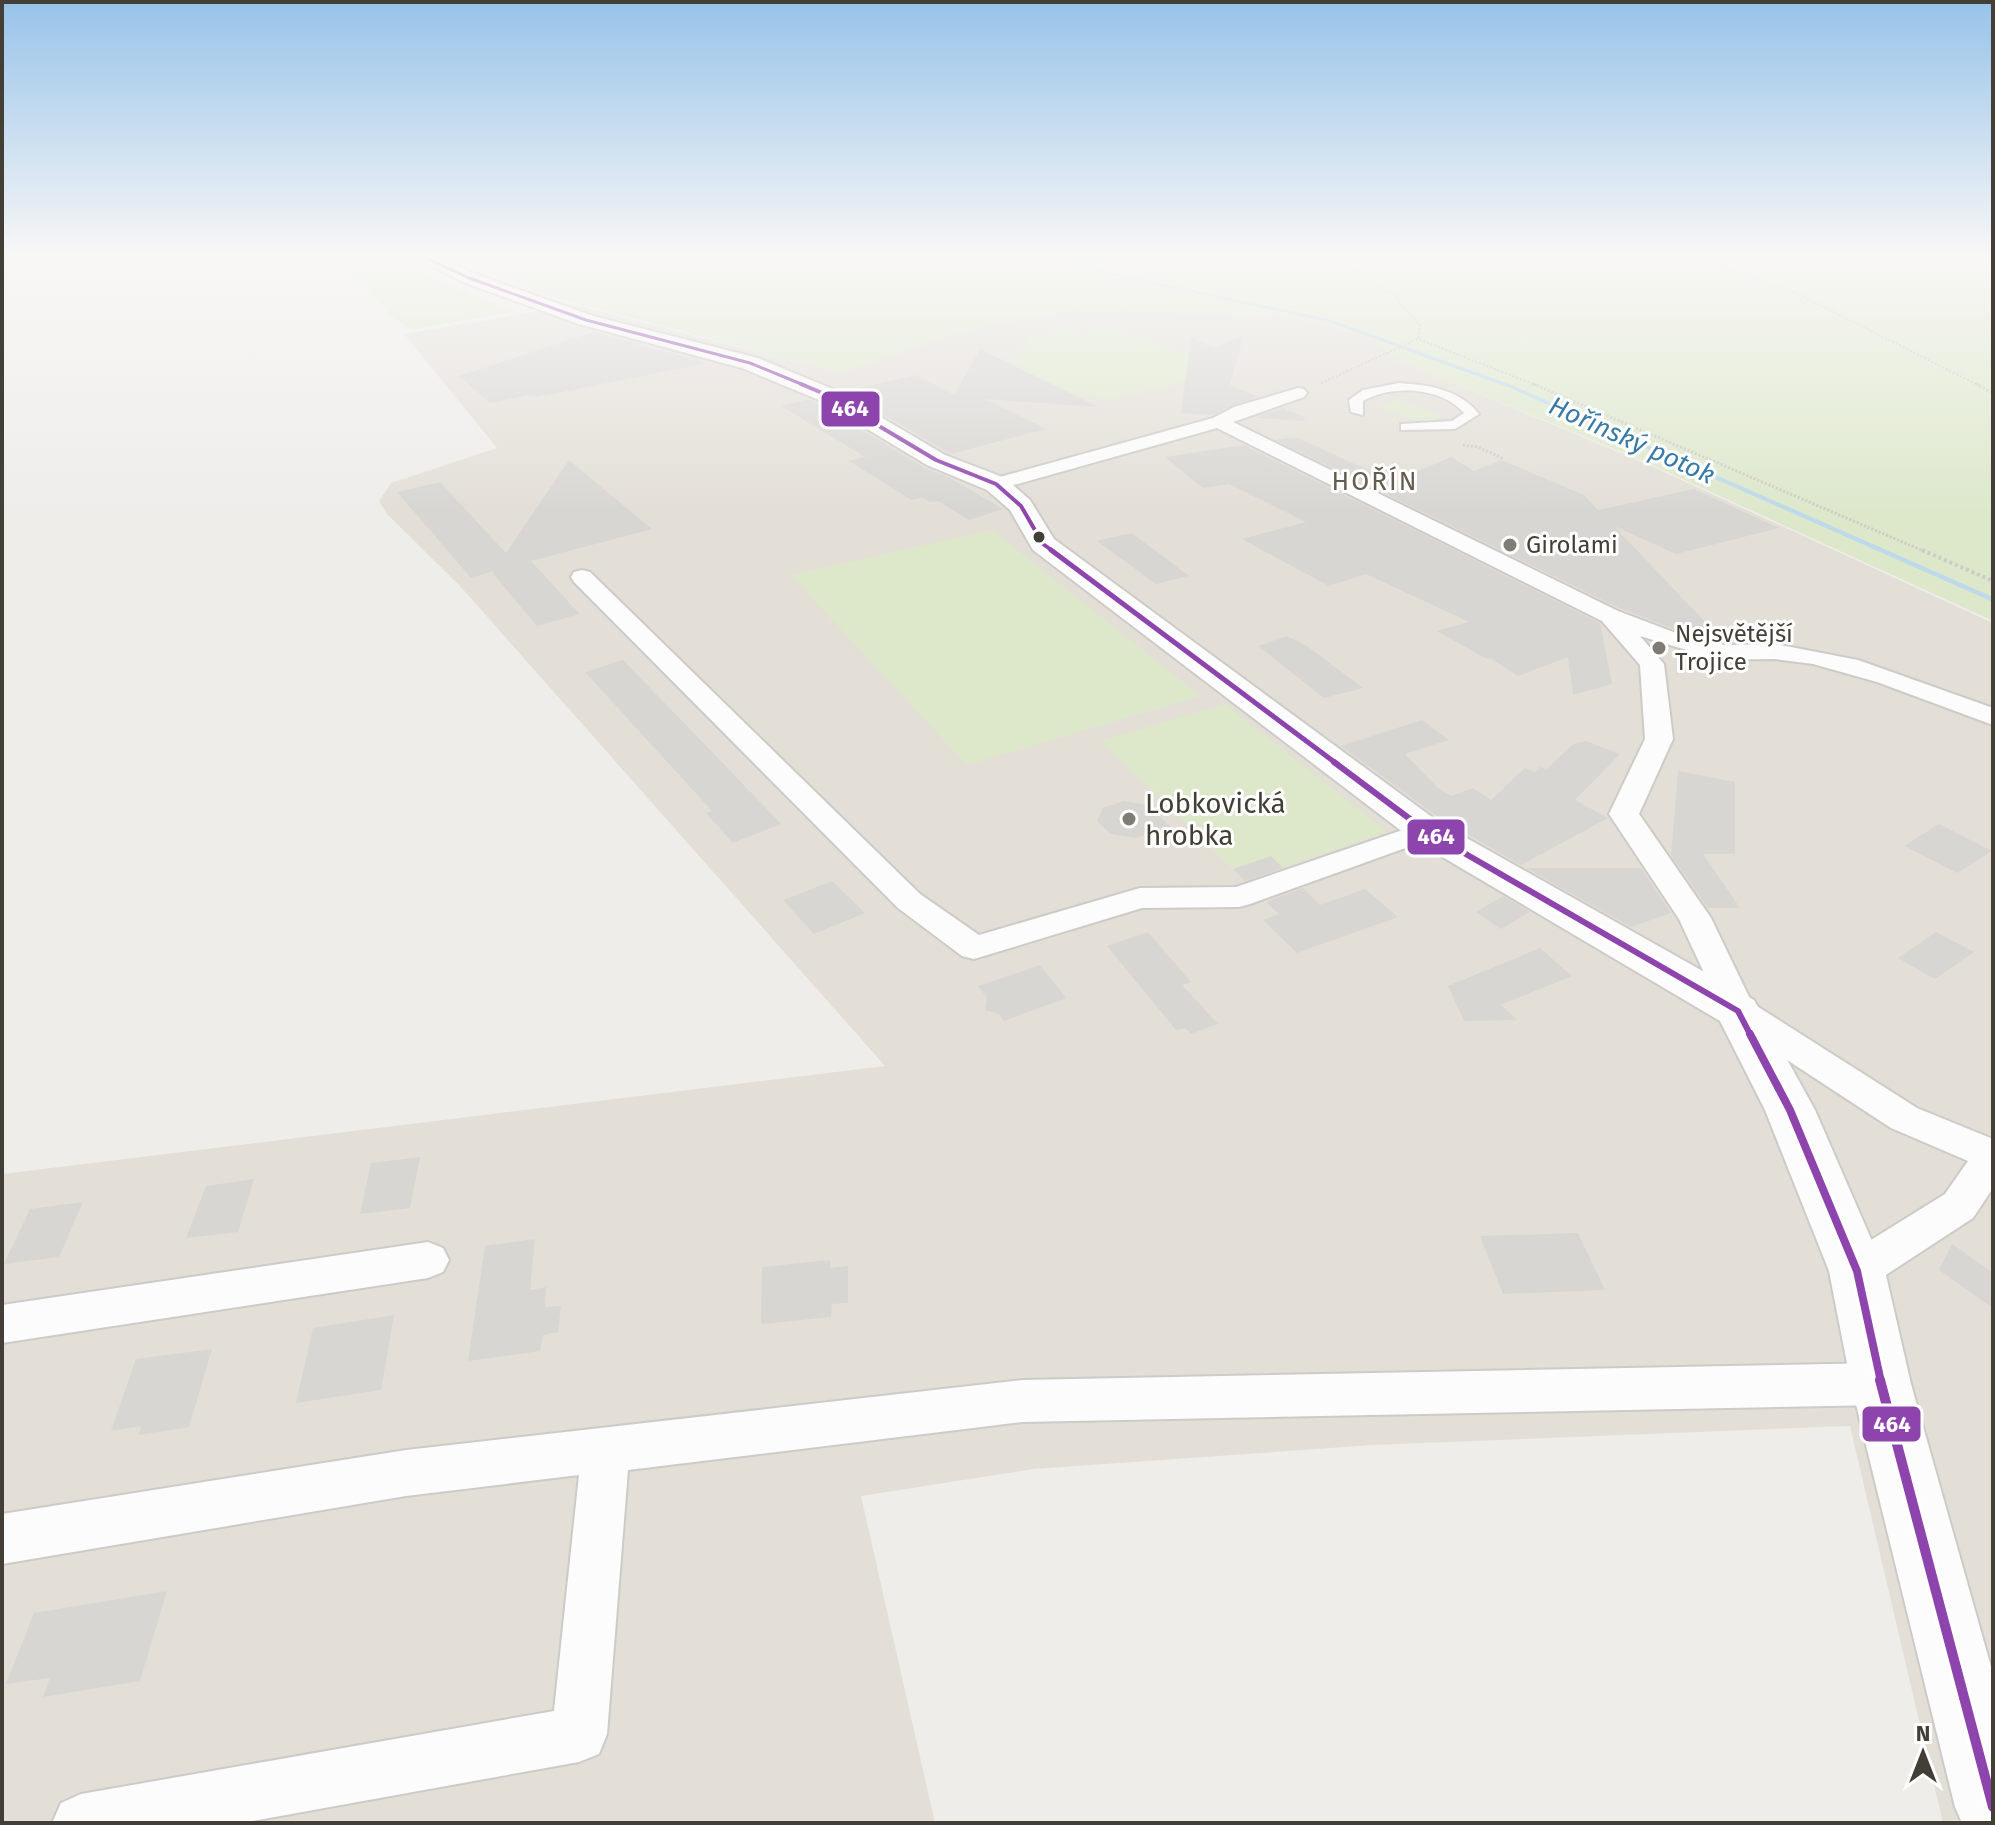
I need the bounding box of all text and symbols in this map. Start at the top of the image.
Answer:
line badge: 464 [820,390,881,428]
water label: Hořínský potok [1544,390,1720,491]
text: 464 [831,395,869,422]
district label: HOŘÍN [1332,466,1418,497]
unlabelled marker [1031,529,1047,545]
place label: Girolami [1526,531,1618,559]
marker: Girolami [1501,536,1519,554]
place label: Nejsvětější Trojice [1675,620,1793,676]
marker: Nejsvětější Trojice [1650,639,1668,657]
place label: Lobkovická hrobka [1145,787,1286,852]
marker: Lobkovická hrobka [1120,810,1138,828]
line badge: 464 [1406,818,1466,856]
text: 464 [1417,823,1455,850]
line badge: 464 [1861,1405,1922,1443]
text: 464 [1873,1411,1911,1438]
north arrow [1883,1713,1963,1793]
text: N [1916,1720,1930,1747]

